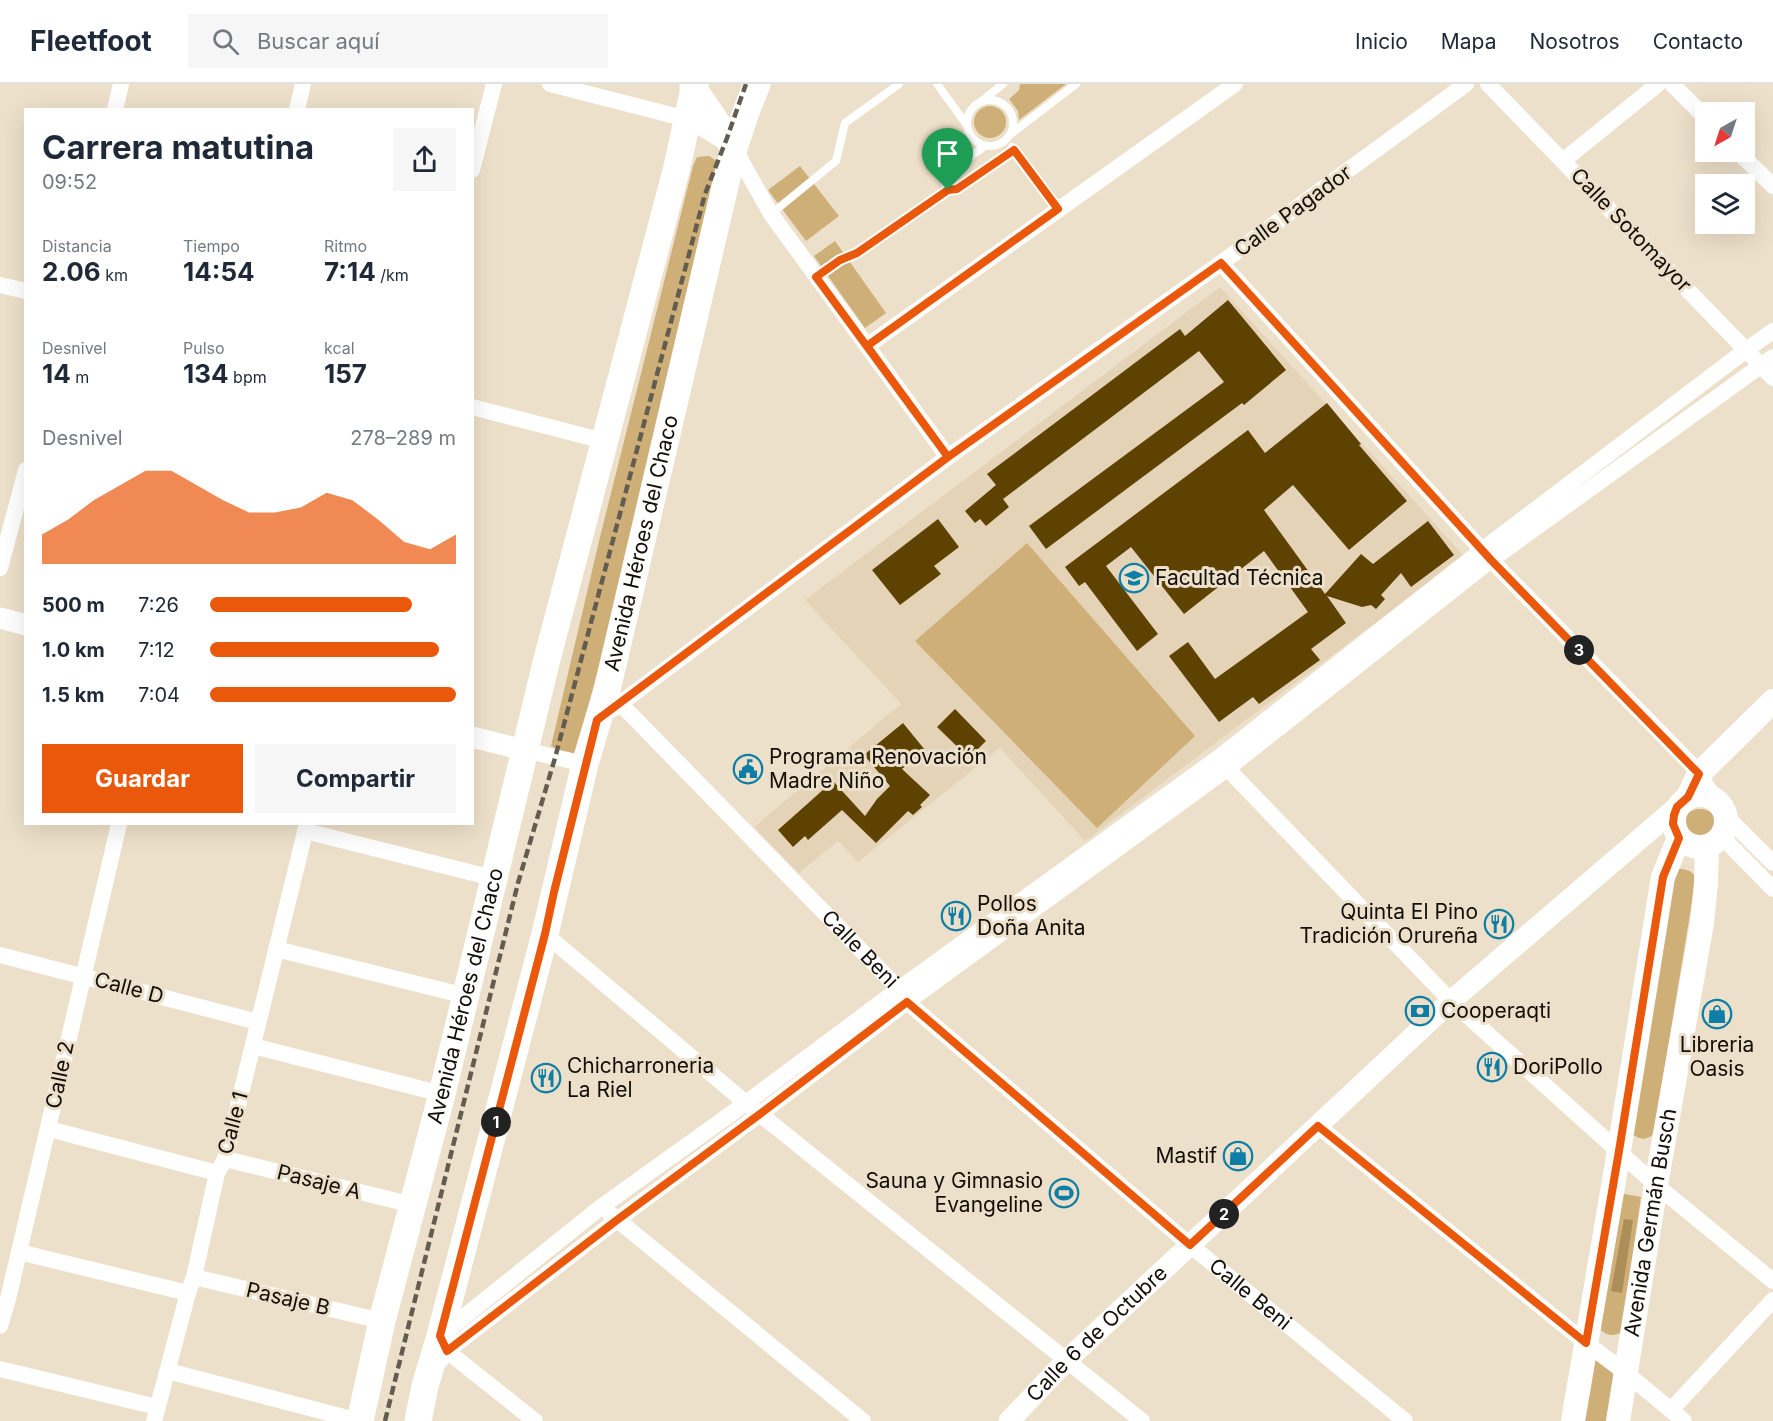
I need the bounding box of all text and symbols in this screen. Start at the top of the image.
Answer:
search box [188,14,608,68]
text: Fleetfoot [30,24,152,58]
icon: search [209,25,242,58]
text: Buscar aquí [257,28,380,54]
text: Inicio [1355,29,1408,54]
text: Mapa [1441,29,1496,54]
text: Nosotros [1529,29,1620,54]
text: Contacto [1653,29,1743,54]
north arrow [1695,102,1755,162]
map controls [1695,102,1755,234]
text: Carrera matutina [42,127,314,167]
button: share [393,128,456,191]
pin [922,128,973,190]
icon: arrive [931,137,964,170]
street label: Calle Pagador [1229,160,1356,261]
street label: Calle Sotomayor [1566,163,1697,297]
text: 09:52 [42,170,97,194]
button: layers [1695,174,1755,234]
text: Distancia [42,236,112,256]
text: Tiempo [183,236,240,256]
text: Ritmo [324,236,367,256]
text: 2.06 [42,256,101,287]
text: 14:54 [183,256,255,287]
text: 7:14 [324,256,376,287]
text: km [101,265,128,285]
text: /km [376,265,409,285]
text: Desnivel [42,338,107,358]
text: Pulso [183,338,225,358]
text: kcal [324,338,355,358]
text: 14 [42,358,71,389]
text: 134 [183,358,229,389]
text: 157 [324,358,367,389]
text: m [71,367,89,387]
text: bpm [229,367,267,387]
street label: Avenida Héroes del Chaco [599,413,683,674]
text: Desnivel [42,426,123,450]
text: 278–289 m [350,426,456,450]
school or university icon: Facultad Técnica [1118,562,1150,594]
place label: Facultad Técnica [1155,565,1324,590]
text: 500 m [42,593,105,617]
text: 7:26 [138,593,179,617]
pin: 3 [1564,635,1594,665]
text: 1.0 km [42,638,105,662]
text: 7:12 [138,638,175,662]
text: 3 [1574,640,1584,660]
text: 1.5 km [42,683,105,707]
text: 7:04 [138,683,180,707]
button: Guardar [42,744,243,813]
button: Compartir [255,744,456,813]
place label: Programa Renovación Madre Niño [769,744,987,793]
public building icon: Programa Renovación Madre Niño [732,753,764,785]
street label: Avenida Héroes del Chaco [422,865,508,1126]
place label: Pollos Doña Anita [977,891,1086,940]
place label: Quinta El Pino Tradición Orureña [1300,899,1478,948]
restaurant icon: Pollos Doña Anita [940,900,972,932]
street label: Calle Beni [817,904,904,993]
restaurant icon: Quinta El Pino Tradición Orureña [1483,908,1515,940]
street label: Calle D [92,966,166,1009]
bank icon: Cooperaqti [1404,995,1436,1027]
place label: Cooperaqti [1441,998,1551,1023]
shop icon: Libreria Oasis [1701,998,1733,1030]
place label: Libreria Oasis [1680,1032,1754,1081]
street label: Calle 2 [40,1039,79,1111]
restaurant icon: DoriPollo [1476,1051,1508,1083]
place label: Chicharroneria La Riel [567,1053,714,1102]
place label: DoriPollo [1513,1054,1603,1079]
restaurant icon: Chicharroneria La Riel [530,1062,562,1094]
street label: Calle 1 [212,1089,253,1157]
street label: Avenida Germán Busch [1619,1106,1681,1339]
pin: 1 [481,1107,511,1137]
text: 1 [493,1112,499,1132]
shop icon: Mastif [1222,1140,1254,1172]
place label: Mastif [1155,1143,1217,1168]
street label: Pasaje A [274,1159,364,1204]
place label: Sauna y Gimnasio Evangeline [865,1168,1043,1217]
sports icon: Sauna y Gimnasio Evangeline [1048,1177,1080,1209]
pin: 2 [1209,1199,1239,1229]
text: 2 [1219,1204,1229,1224]
street label: Calle Beni [1204,1253,1297,1335]
street label: Calle 6 de Octubre [1021,1260,1172,1407]
street label: Pasaje B [244,1277,332,1320]

